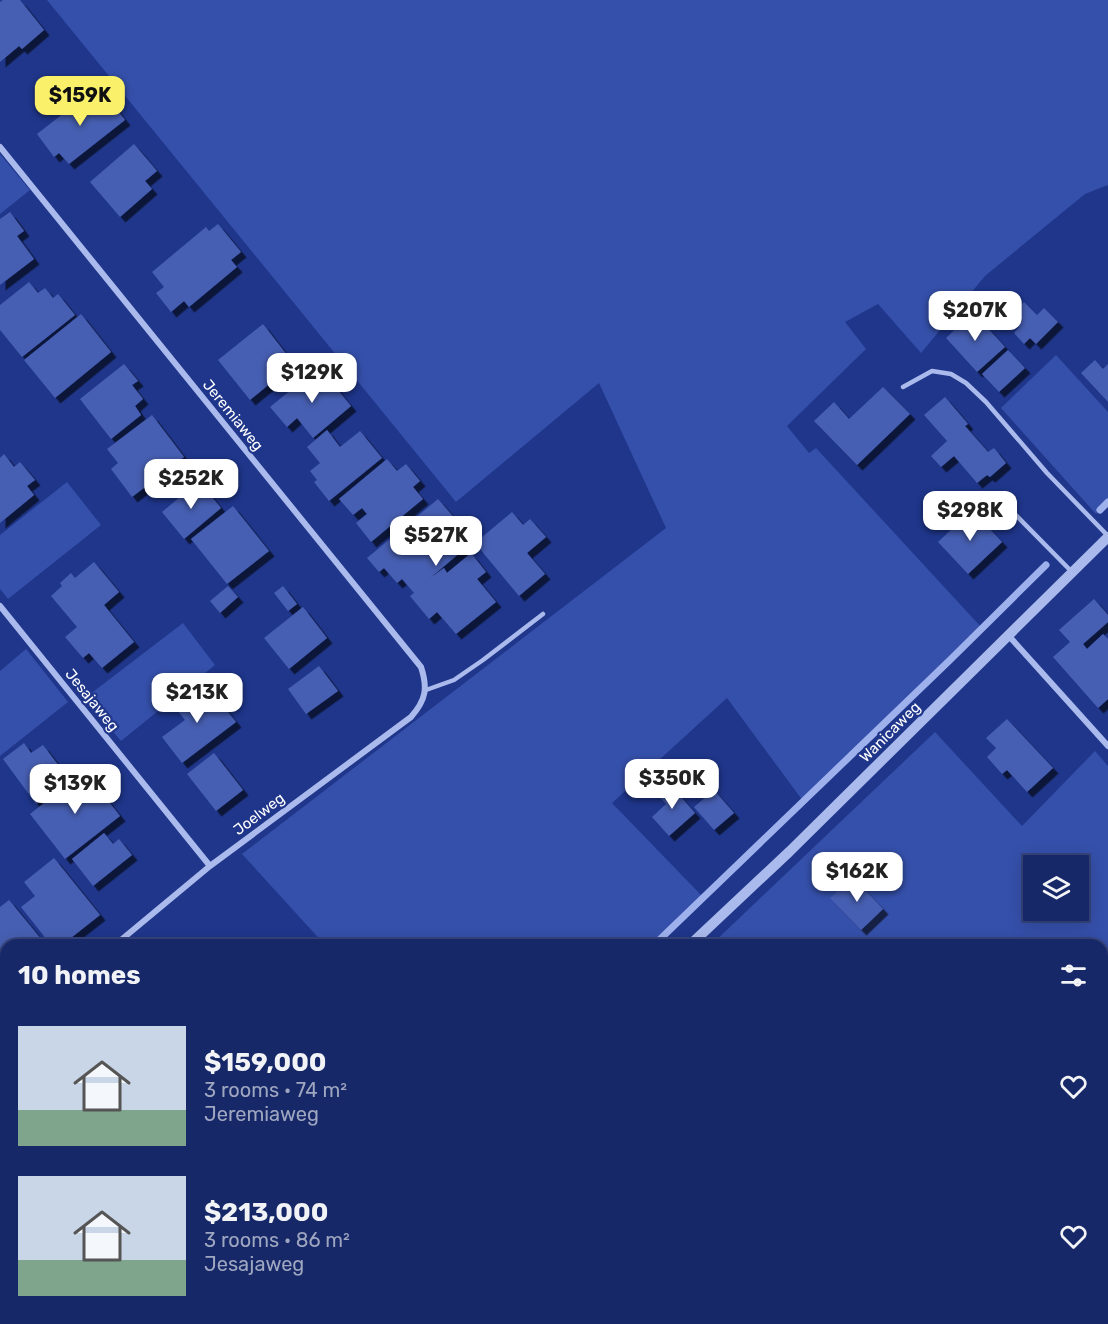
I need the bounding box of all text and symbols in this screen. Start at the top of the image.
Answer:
pin: $159K [38,76,122,127]
text: $159K [49,83,111,107]
pin: $207K [933,291,1017,342]
text: $207K [943,298,1007,322]
pin: $129K [270,353,354,404]
text: $129K [281,360,343,384]
street label: Jeremiaweg [199,376,267,454]
pin: $252K [149,459,233,510]
text: $252K [158,466,224,490]
pin: $298K [928,491,1012,542]
text: $298K [937,498,1003,522]
pin: $527K [394,516,478,567]
text: $527K [404,523,468,547]
street label: Jesajaweg [61,665,123,735]
pin: $213K [155,673,239,724]
text: $213K [166,680,228,704]
street label: Wanicaweg [856,698,924,766]
pin: $350K [630,759,714,810]
pin: $139K [33,764,117,815]
text: $350K [639,766,705,790]
text: $139K [44,771,106,795]
street label: Joelweg [230,789,288,839]
pin: $162K [815,852,899,903]
map controls [1023,855,1089,921]
button: layers [1023,855,1089,921]
text: $162K [826,859,888,883]
icon: filters [1057,959,1090,992]
text: 10 homes [18,960,141,991]
text: $159,000 [204,1047,327,1078]
icon: home [66,1050,138,1122]
icon: heart [1057,1070,1090,1103]
text: 3 rooms · 74 m² [204,1078,347,1102]
text: Jeremiaweg [204,1102,319,1126]
text: $213,000 [204,1197,328,1228]
icon: home [66,1200,138,1272]
icon: heart [1057,1220,1090,1253]
text: 3 rooms · 86 m² [204,1228,350,1252]
text: Jesajaweg [204,1252,304,1276]

